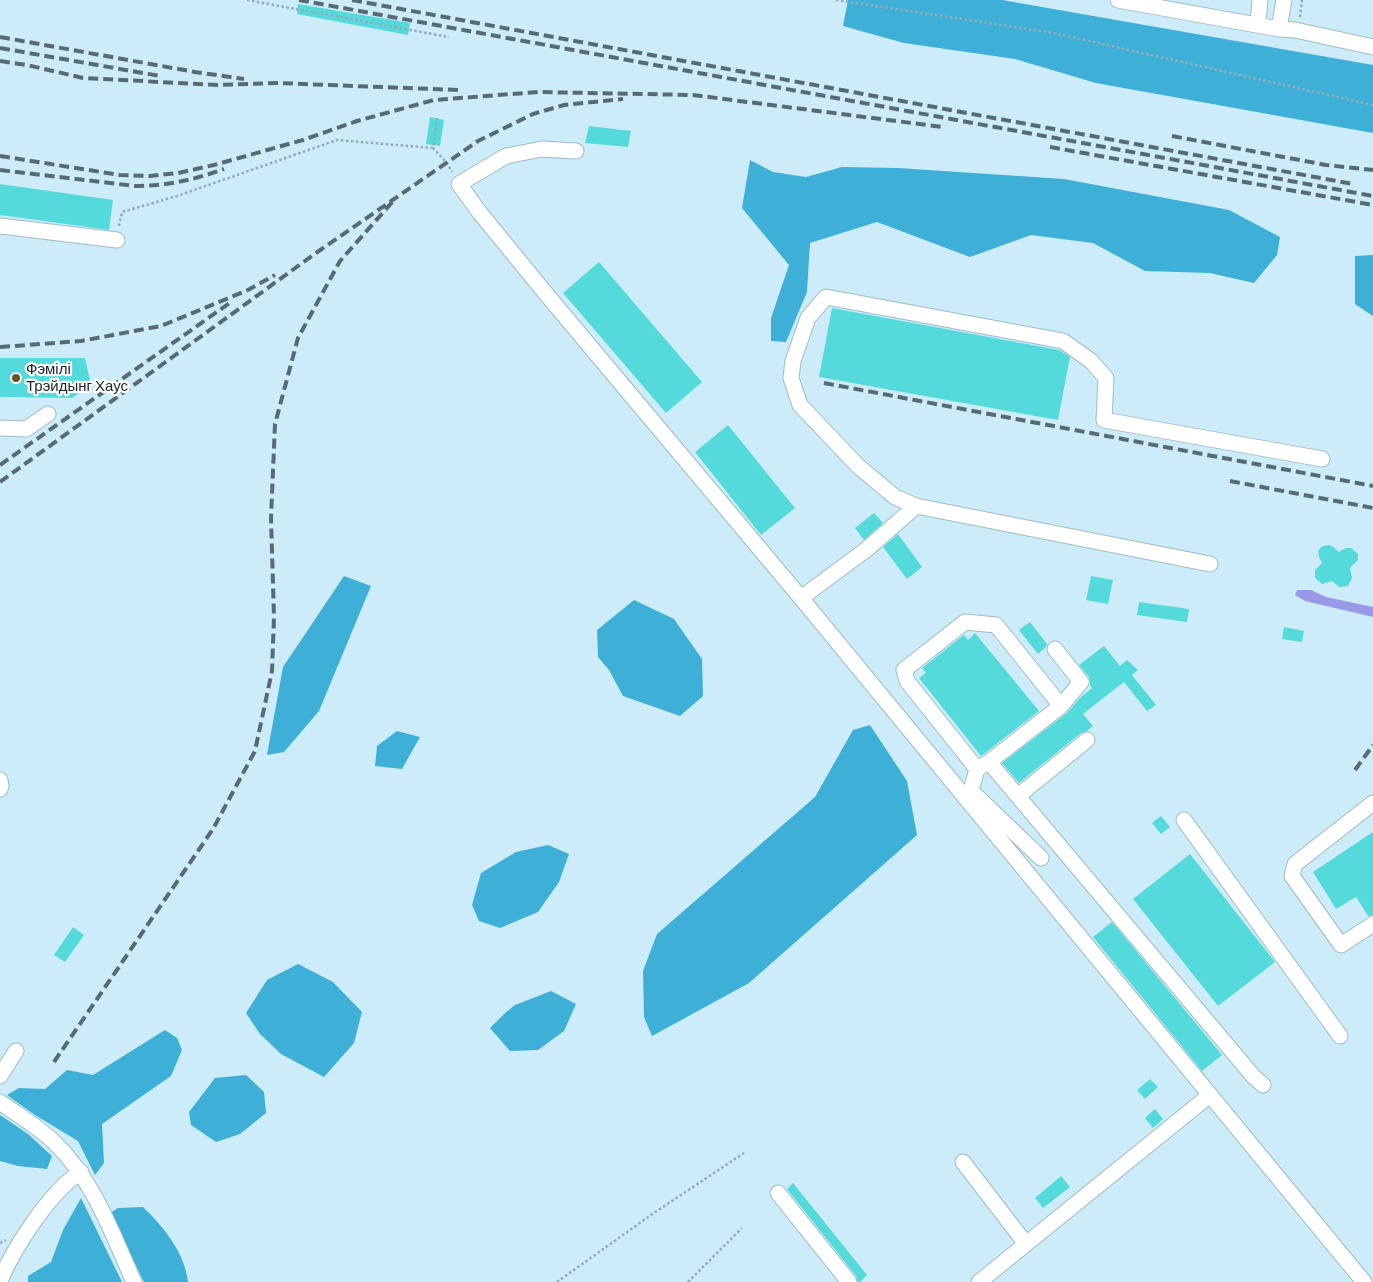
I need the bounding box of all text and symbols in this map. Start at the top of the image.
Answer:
place label: Фэмілі Трэйдынг Хаус [26,360,128,395]
marker: Фэмілі Трэйдынг Хаус [10,372,22,384]

